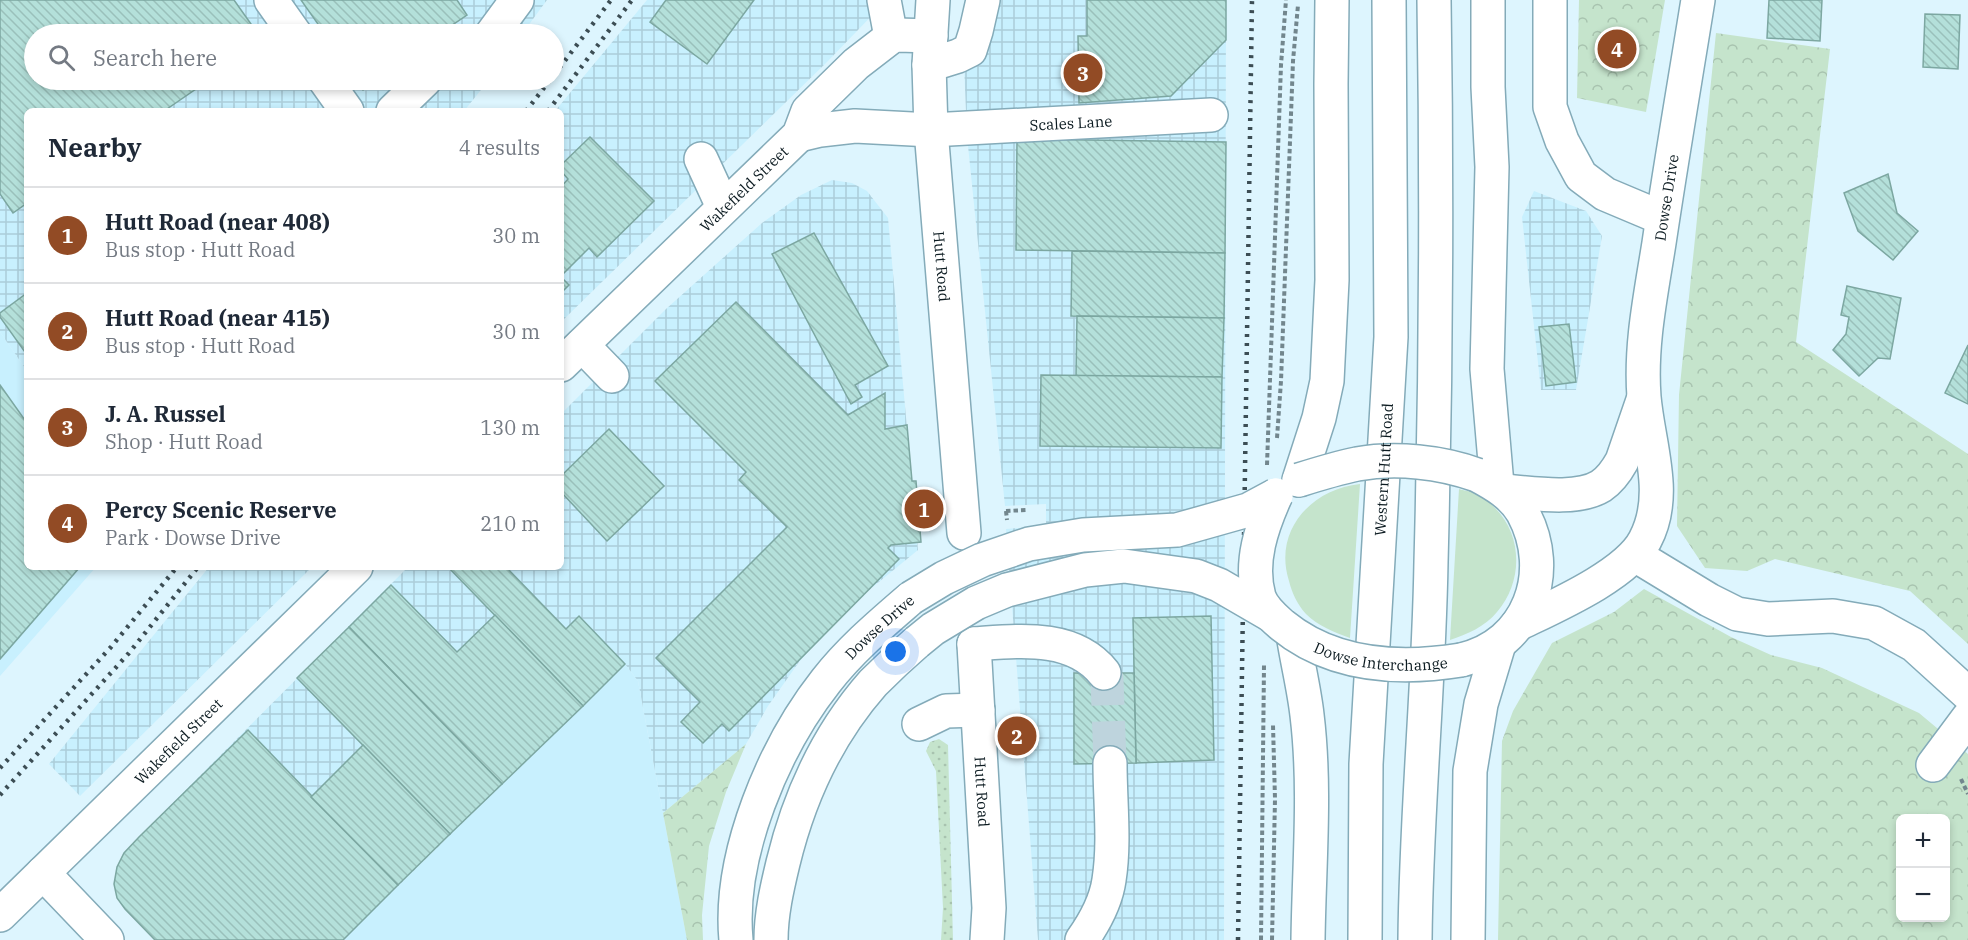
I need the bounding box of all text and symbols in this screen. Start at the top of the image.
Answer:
search box [24,24,564,90]
pin: 4 [1598,26,1636,72]
icon: search [45,41,78,74]
text: Search here [93,43,217,72]
pin: 3 [1064,50,1102,96]
street label: Scales Lane [1029,111,1113,134]
text: Nearby [48,130,142,164]
text: 4 results [459,134,540,161]
street label: Wakefield Street [696,142,792,235]
street label: Dowse Drive [1650,153,1682,242]
text: Hutt Road (near 408) [105,207,330,236]
text: 1 [62,222,74,249]
text: 30 m [492,222,540,249]
street label: Hutt Road [930,230,955,302]
text: Bus stop · Hutt Road [105,236,295,263]
text: Hutt Road (near 415) [105,303,330,332]
text: 2 [62,318,74,345]
text: 30 m [492,318,540,345]
text: Bus stop · Hutt Road [105,332,295,359]
text: J. A. Russel [105,399,226,428]
street label: Western Hutt Road [1370,403,1397,536]
text: 3 [62,414,74,441]
text: 130 m [480,414,540,441]
text: Shop · Hutt Road [105,428,263,455]
pin: 1 [904,486,944,532]
text: Percy Scenic Reserve [105,495,337,524]
text: 4 [62,510,74,537]
text: 210 m [480,510,540,537]
text: Park · Dowse Drive [105,524,281,551]
street label: Dowse Drive [840,590,918,663]
your location [881,637,910,666]
street label: Dowse Interchange [1311,637,1449,674]
street label: Wakefield Street [130,694,226,788]
pin: 2 [998,714,1036,758]
street label: Hutt Road [971,756,994,828]
map controls [1896,814,1950,922]
button: + [1896,814,1950,868]
button: − [1896,868,1950,922]

